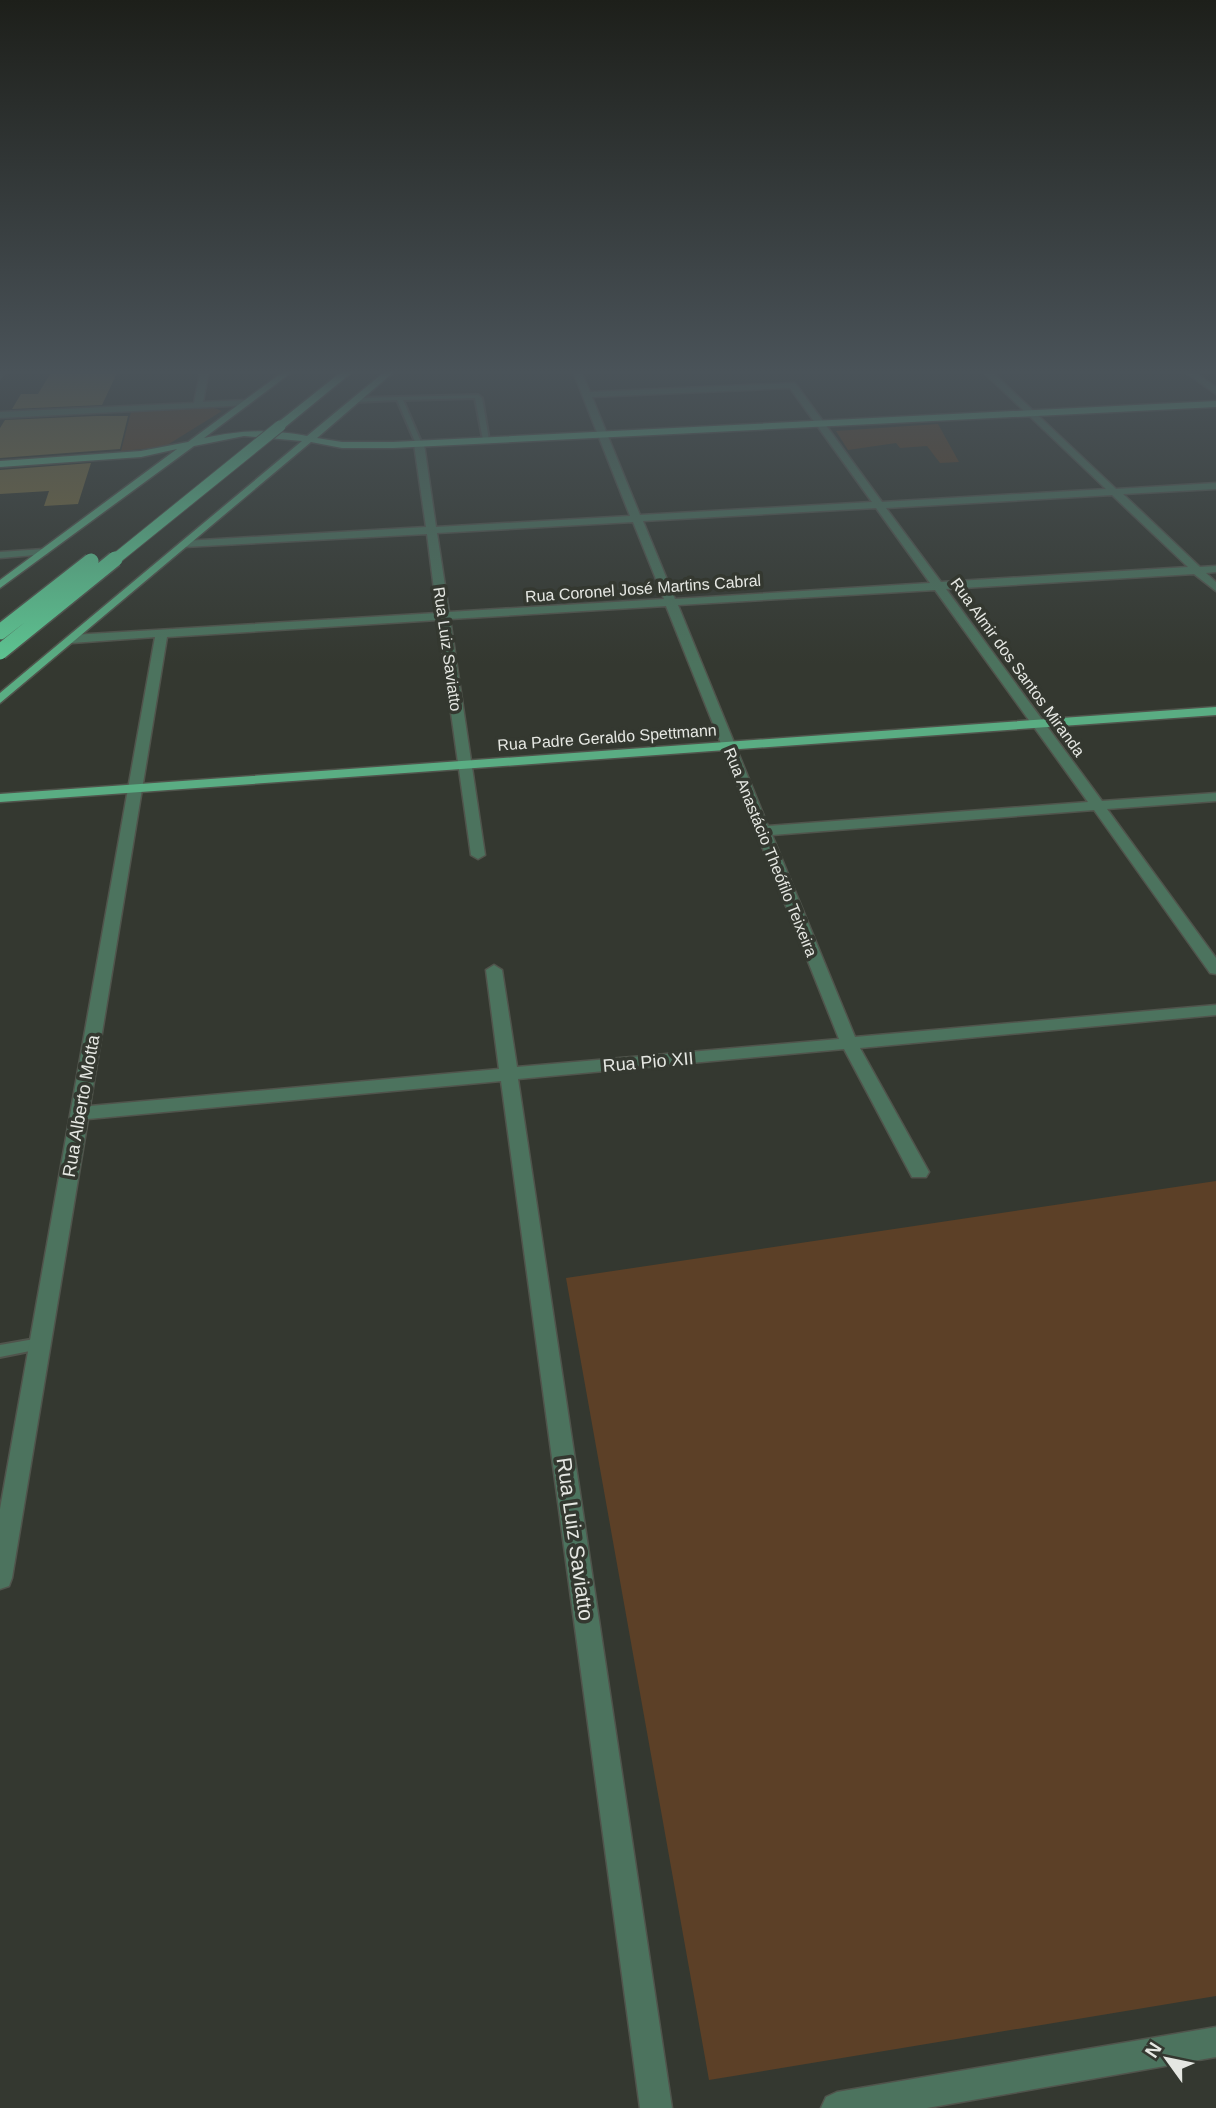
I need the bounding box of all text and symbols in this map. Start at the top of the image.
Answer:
street label: Rua Coronel José Martins Cabral [524,572,762,605]
street label: Rua Almir dos Santos Miranda [947,575,1088,760]
street label: Rua Luiz Saviatto [430,586,465,712]
street label: Rua Padre Geraldo Spettmann [497,721,717,754]
street label: Rua Anastácio Theófilo Teixeira [721,745,820,959]
street label: Rua Alberto Motta [59,1032,104,1179]
street label: Rua Pio XII [602,1048,694,1076]
street label: Rua Luiz Saviatto [553,1456,598,1622]
north arrow [1132,2024,1202,2094]
text: N [1141,2039,1166,2061]

